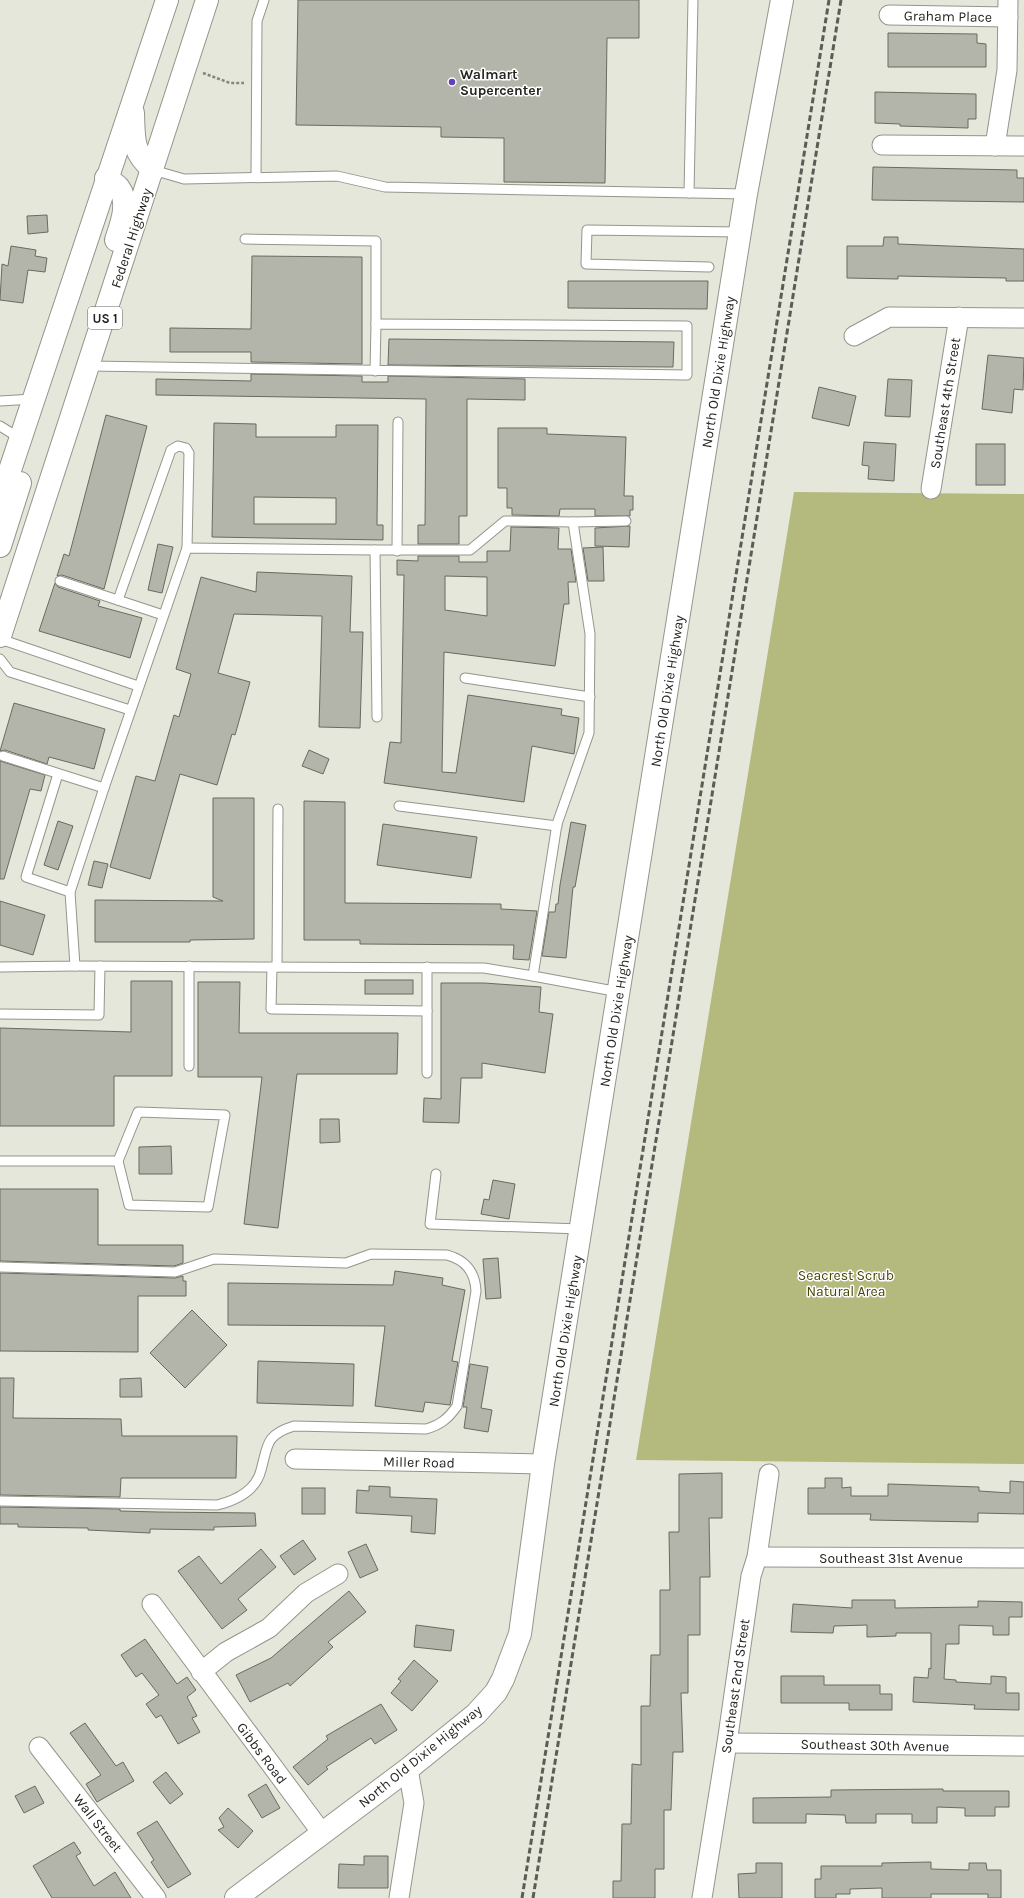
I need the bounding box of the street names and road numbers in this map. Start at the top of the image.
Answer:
street label: Graham Place [904,7,992,26]
street label: Federal Highway [107,186,156,290]
street label: North Old Dixie Highway [698,295,739,449]
road number: US 1 [88,307,122,329]
street label: Southeast 4th Street [927,336,964,470]
street label: North Old Dixie Highway [647,614,688,768]
street label: North Old Dixie Highway [596,934,637,1088]
street label: North Old Dixie Highway [545,1254,586,1408]
street label: Miller Road [383,1453,455,1472]
street label: Southeast 31st Avenue [819,1550,963,1567]
street label: Southeast 2nd Street [718,1618,753,1754]
street label: North Old Dixie Highway [355,1701,486,1811]
street label: Gibbs Road [233,1719,290,1787]
street label: Southeast 30th Avenue [800,1736,950,1755]
street label: Wall Street [70,1791,126,1856]

